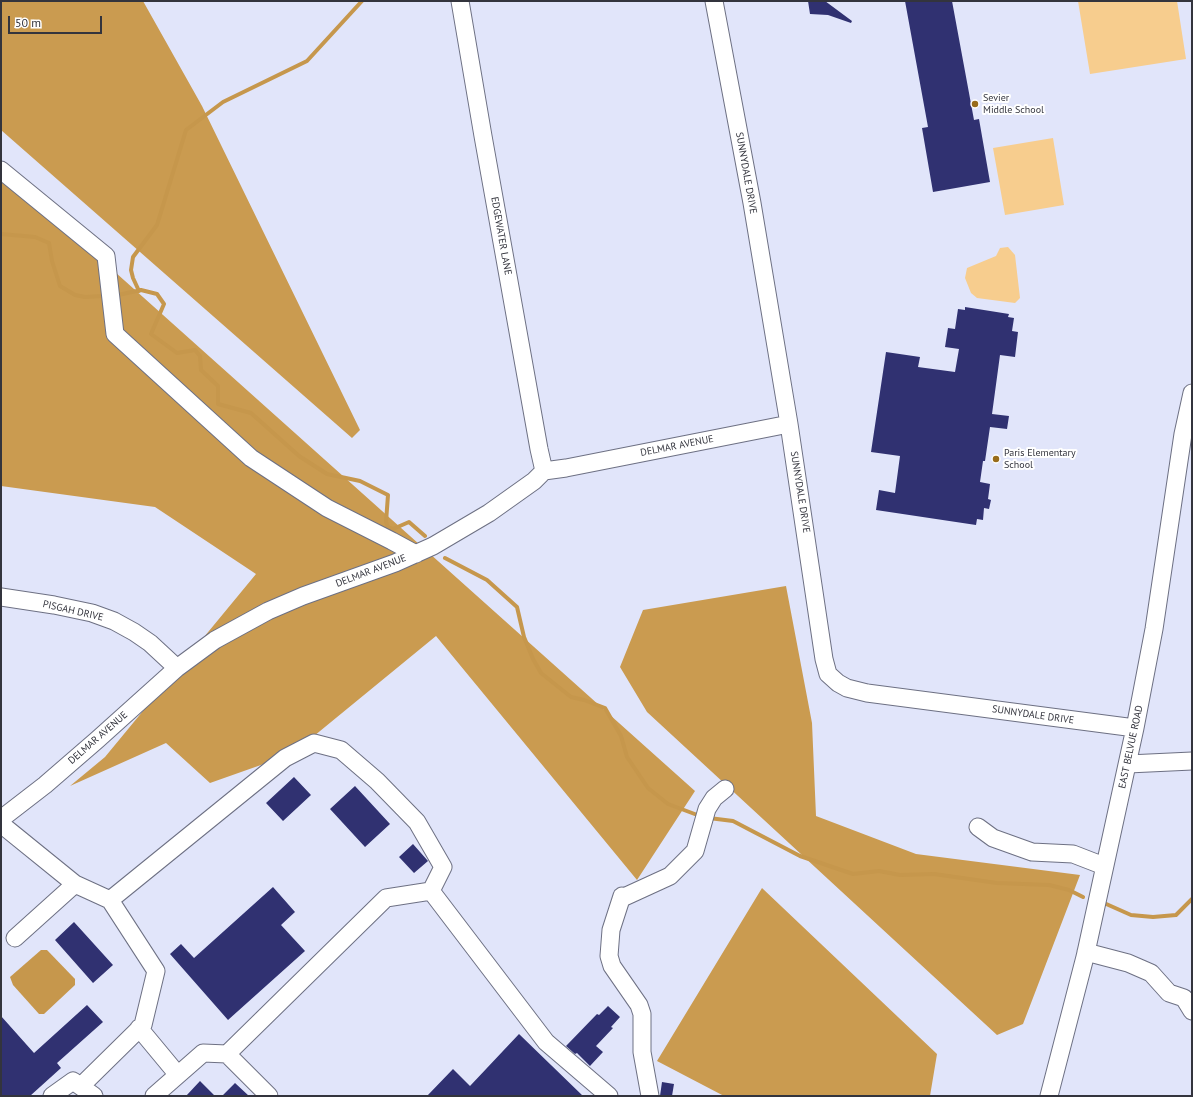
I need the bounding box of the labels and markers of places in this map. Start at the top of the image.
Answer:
place label: Sevier Middle School [983,92,1044,116]
marker: Sevier Middle School [970,99,980,109]
place label: Paris Elementary School [1004,447,1076,470]
marker: Paris Elementary School [991,454,1001,464]

